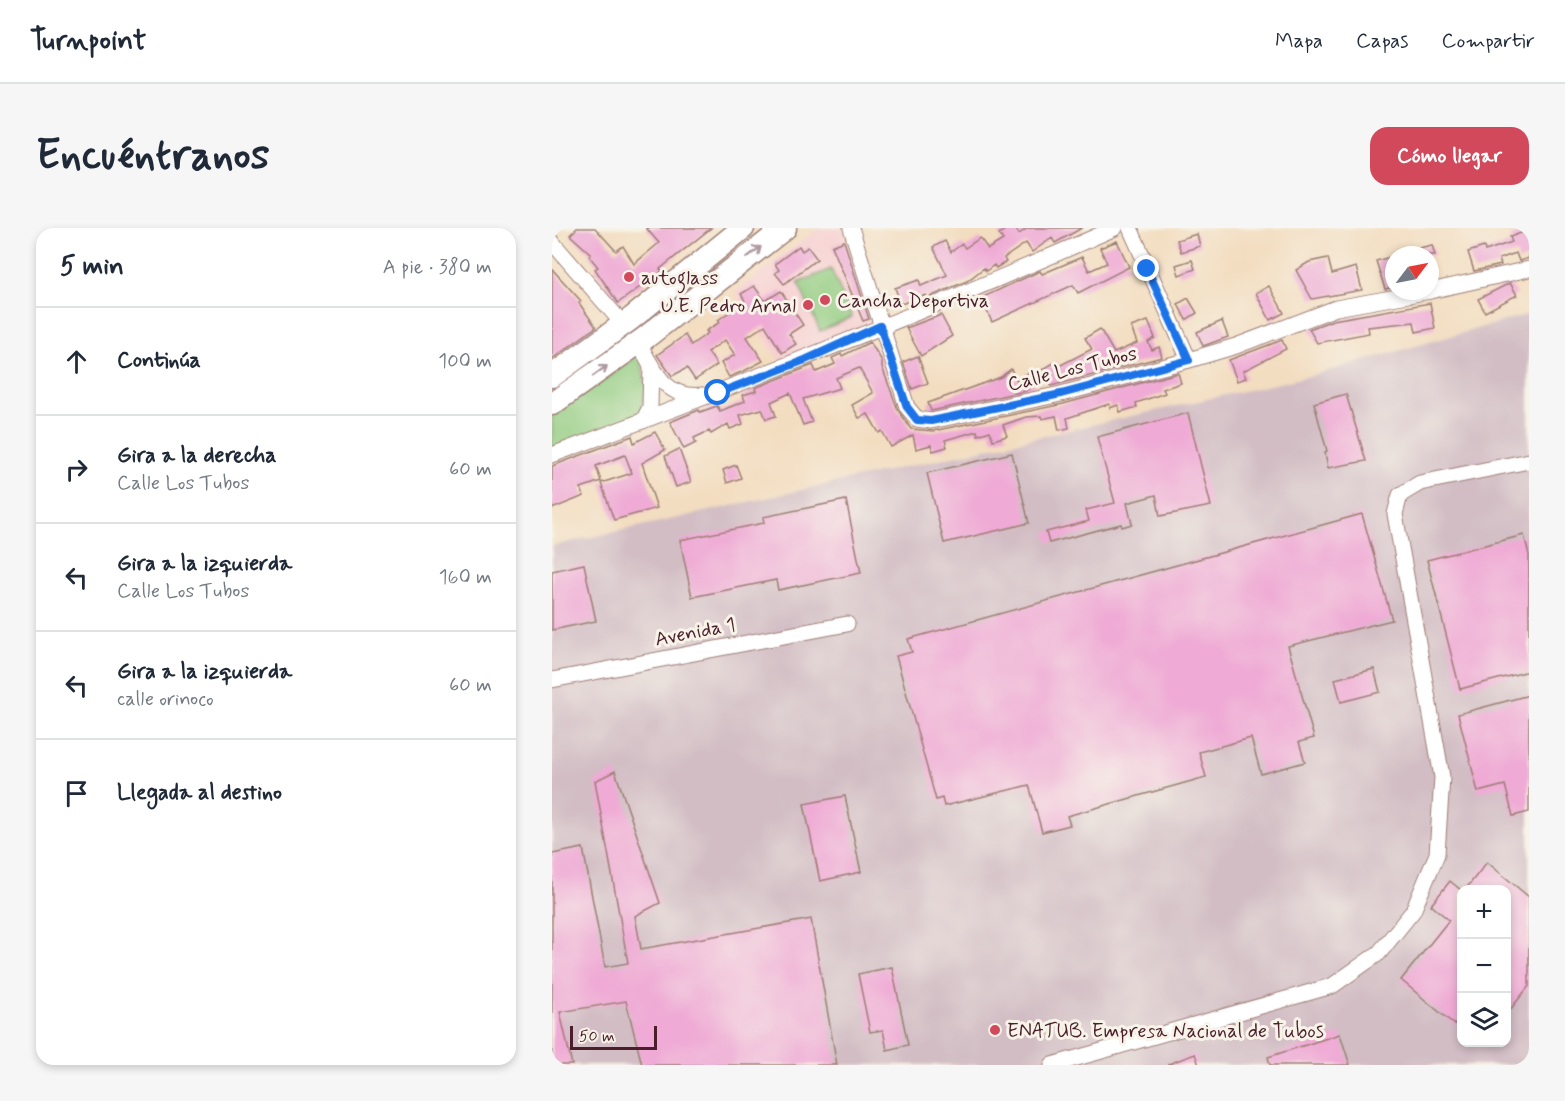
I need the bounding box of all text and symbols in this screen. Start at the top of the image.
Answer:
text: Turnpoint [30,23,146,60]
text: Mapa [1275,27,1323,55]
text: Capas [1356,27,1409,55]
text: Compartir [1442,27,1535,55]
button: Cómo llegar [1370,127,1529,185]
text: Encuéntranos [36,129,269,184]
one-way arrow [746,245,762,258]
north arrow [1385,246,1439,300]
text: 5 min [60,250,124,284]
text: A pie · 380 m [383,254,492,281]
route end [1133,255,1159,281]
place label: autoglass [641,265,718,294]
marker: autoglass [622,270,636,284]
place label: Cancha Deportiva [837,288,989,315]
place label: U.E. Pedro Arnal [661,293,796,320]
marker: Cancha Deportiva [818,293,832,307]
marker: U.E. Pedro Arnal [801,298,815,312]
street label: Calle Los Tubos [1005,340,1140,399]
icon: ahead [60,345,93,378]
text: Continúa [117,347,201,375]
text: 100 m [438,348,492,375]
one-way arrow [592,365,608,377]
route start [704,379,730,405]
text: Gira a la derecha [117,442,277,470]
icon: right [60,453,93,486]
text: 60 m [449,456,492,483]
text: Calle Los Tubos [117,470,249,497]
text: Gira a la izquierda [117,550,292,578]
icon: left [60,561,93,594]
text: 160 m [439,564,492,591]
text: Calle Los Tubos [117,578,249,605]
street label: Avenida 1 [653,611,738,653]
text: Gira a la izquierda [117,658,292,686]
icon: left [60,669,93,702]
text: 60 m [449,672,492,699]
text: calle orinoco [117,686,214,713]
icon: arrive [60,777,93,810]
text: Llegada al destino [117,779,282,807]
map controls [1457,885,1511,1047]
button: + [1457,885,1511,939]
button: − [1457,939,1511,993]
button: layers [1457,993,1511,1047]
place label: ENATUB. Empresa Nacional de Tubos [1007,1018,1324,1045]
scale bar [570,1023,657,1050]
marker: ENATUB. Empresa Nacional de Tubos [988,1023,1002,1037]
text: 50 m [579,1026,615,1047]

